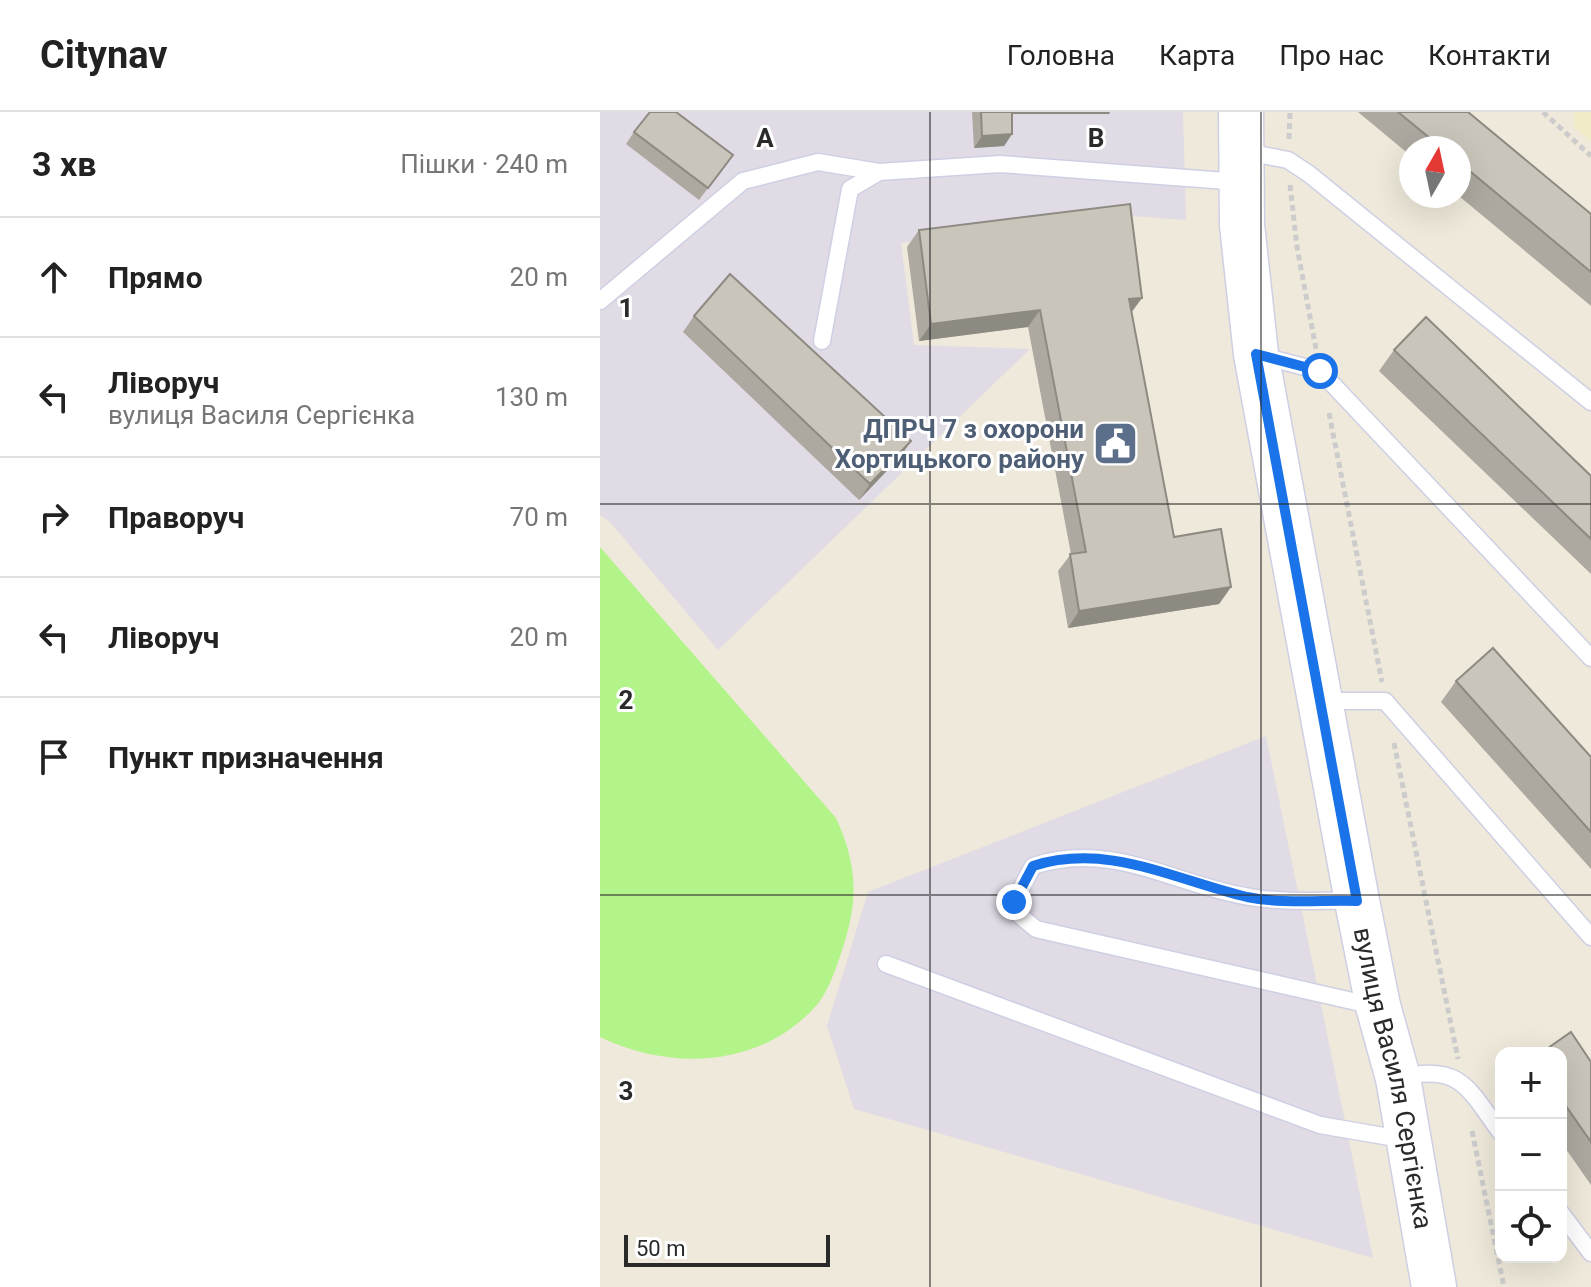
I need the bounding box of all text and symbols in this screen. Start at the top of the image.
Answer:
text: Citynav [40,33,168,77]
text: Головна [1007,39,1115,72]
text: Карта [1159,39,1235,72]
text: Про нас [1279,39,1384,72]
text: Контакти [1428,39,1551,72]
text: A [756,123,774,153]
text: B [1088,123,1104,153]
north arrow [1399,136,1471,208]
text: 3 хв [32,144,96,184]
text: Пішки · 240 m [400,149,568,179]
icon: ahead [32,255,76,299]
text: Прямо [108,260,203,295]
text: 20 m [510,262,568,292]
text: 1 [619,293,633,323]
route start [1302,353,1338,389]
text: Ліворуч [108,365,219,400]
icon: left [32,375,76,419]
text: 130 m [495,382,568,412]
text: вулиця Василя Сергієнка [108,400,415,430]
place label: ДПРЧ 7 з охорони Хортицького району [835,414,1085,474]
public building icon: ДПРЧ 7 з охорони Хортицького району [1091,420,1139,468]
icon: right [32,495,76,539]
text: Праворуч [108,500,244,535]
text: 70 m [510,502,568,532]
icon: left [32,615,76,659]
text: Ліворуч [108,620,219,655]
text: 20 m [510,622,568,652]
text: 2 [619,685,633,715]
icon: arrive [32,735,76,779]
text: Пункт призначення [108,740,384,775]
route end [996,884,1032,920]
street label: вулиця Василя Сергієнка [1348,925,1439,1231]
map controls [1495,1047,1567,1263]
button: + [1495,1047,1567,1119]
text: 3 [619,1076,633,1106]
button: − [1495,1119,1567,1191]
button: locate [1495,1191,1567,1263]
scale bar [624,1231,830,1267]
text: 50 m [636,1236,685,1261]

